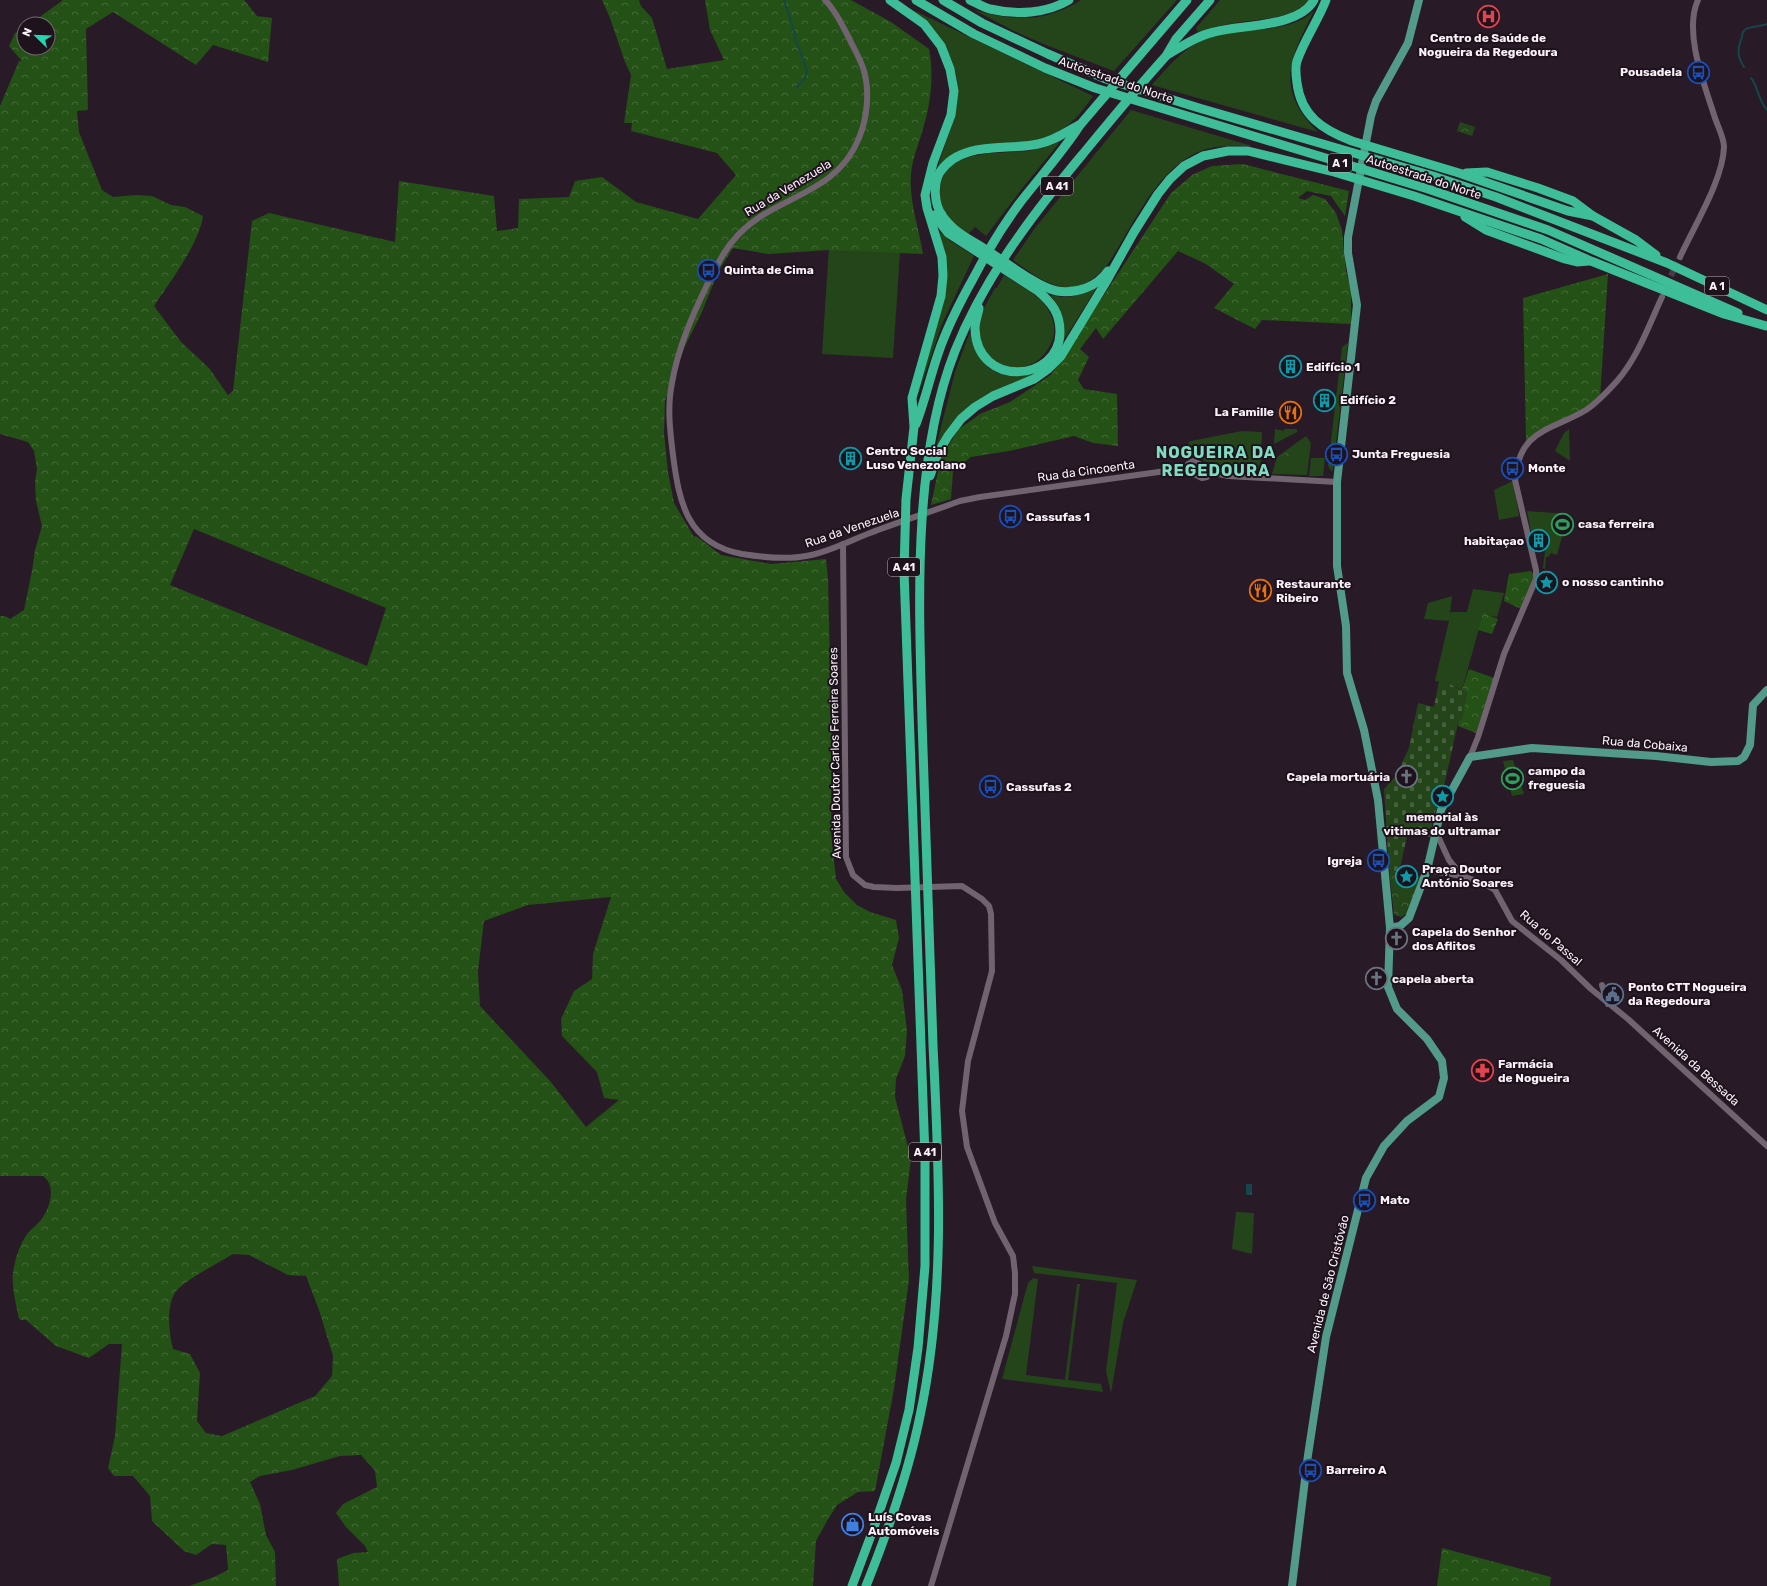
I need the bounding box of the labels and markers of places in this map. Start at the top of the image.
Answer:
hospital icon: Centro de Saúde de Nogueira da Regedoura [1475,4,1501,30]
place label: Centro de Saúde de Nogueira da Regedoura [1418,31,1558,59]
bus stop icon: Pousadela [1685,59,1711,85]
place label: Pousadela [1620,65,1682,79]
bus stop icon: Quinta de Cima [696,257,722,283]
place label: Quinta de Cima [724,263,814,277]
building icon: Edifício 1 [1277,354,1303,380]
place label: Edifício 1 [1306,360,1360,374]
building icon: Edifício 2 [1311,387,1337,413]
place label: Edifício 2 [1340,393,1396,407]
restaurant icon: La Famille [1277,399,1303,425]
place label: La Famille [1215,405,1274,419]
bus stop icon: Junta Freguesia [1323,441,1349,467]
place label: Centro Social Luso Venezolano [866,444,966,472]
building icon: Centro Social Luso Venezolano [838,445,864,471]
place label: Junta Freguesia [1352,447,1450,461]
bus stop icon: Monte [1499,455,1525,481]
place label: Monte [1528,461,1566,475]
bus stop icon: Cassufas 1 [998,504,1024,530]
place label: Cassufas 1 [1026,510,1090,524]
sports icon: casa ferreira [1549,511,1575,537]
place label: casa ferreira [1578,517,1654,531]
building icon: habitaçao [1526,528,1552,554]
place label: habitaçao [1464,534,1524,548]
place icon: o nosso cantinho [1533,569,1559,595]
place label: o nosso cantinho [1562,575,1664,589]
place label: Restaurante Ribeiro [1276,577,1351,605]
restaurant icon: Restaurante Ribeiro [1247,578,1273,604]
church icon: Capela mortuária [1393,764,1419,790]
place label: campo da freguesia [1528,764,1585,792]
sports icon: campo da freguesia [1500,765,1526,791]
place label: Capela mortuária [1287,770,1390,784]
bus stop icon: Cassufas 2 [978,774,1004,800]
place label: Cassufas 2 [1006,780,1072,794]
place icon: memorial às vitimas do ultramar [1429,783,1455,809]
place label: memorial às vitimas do ultramar [1383,810,1501,838]
bus stop icon: Igreja [1365,848,1391,874]
place label: Igreja [1327,854,1362,868]
place label: Praça Doutor António Soares [1422,862,1514,890]
place icon: Praça Doutor António Soares [1393,863,1419,889]
place label: Capela do Senhor dos Aflitos [1412,925,1517,953]
church icon: Capela do Senhor dos Aflitos [1384,926,1410,952]
church icon: capela aberta [1364,966,1390,992]
place label: capela aberta [1392,972,1474,986]
place label: Ponto CTT Nogueira da Regedoura [1628,980,1747,1008]
public building icon: Ponto CTT Nogueira da Regedoura [1600,981,1626,1007]
place label: Farmácia de Nogueira [1498,1057,1570,1085]
pharmacy icon: Farmácia de Nogueira [1470,1058,1496,1084]
bus stop icon: Mato [1352,1187,1378,1213]
place label: Mato [1380,1193,1410,1207]
bus stop icon: Barreiro A [1297,1457,1323,1483]
place label: Barreiro A [1326,1463,1387,1477]
place label: Luís Covas Automóveis [868,1510,940,1538]
shop icon: Luís Covas Automóveis [840,1511,866,1537]

